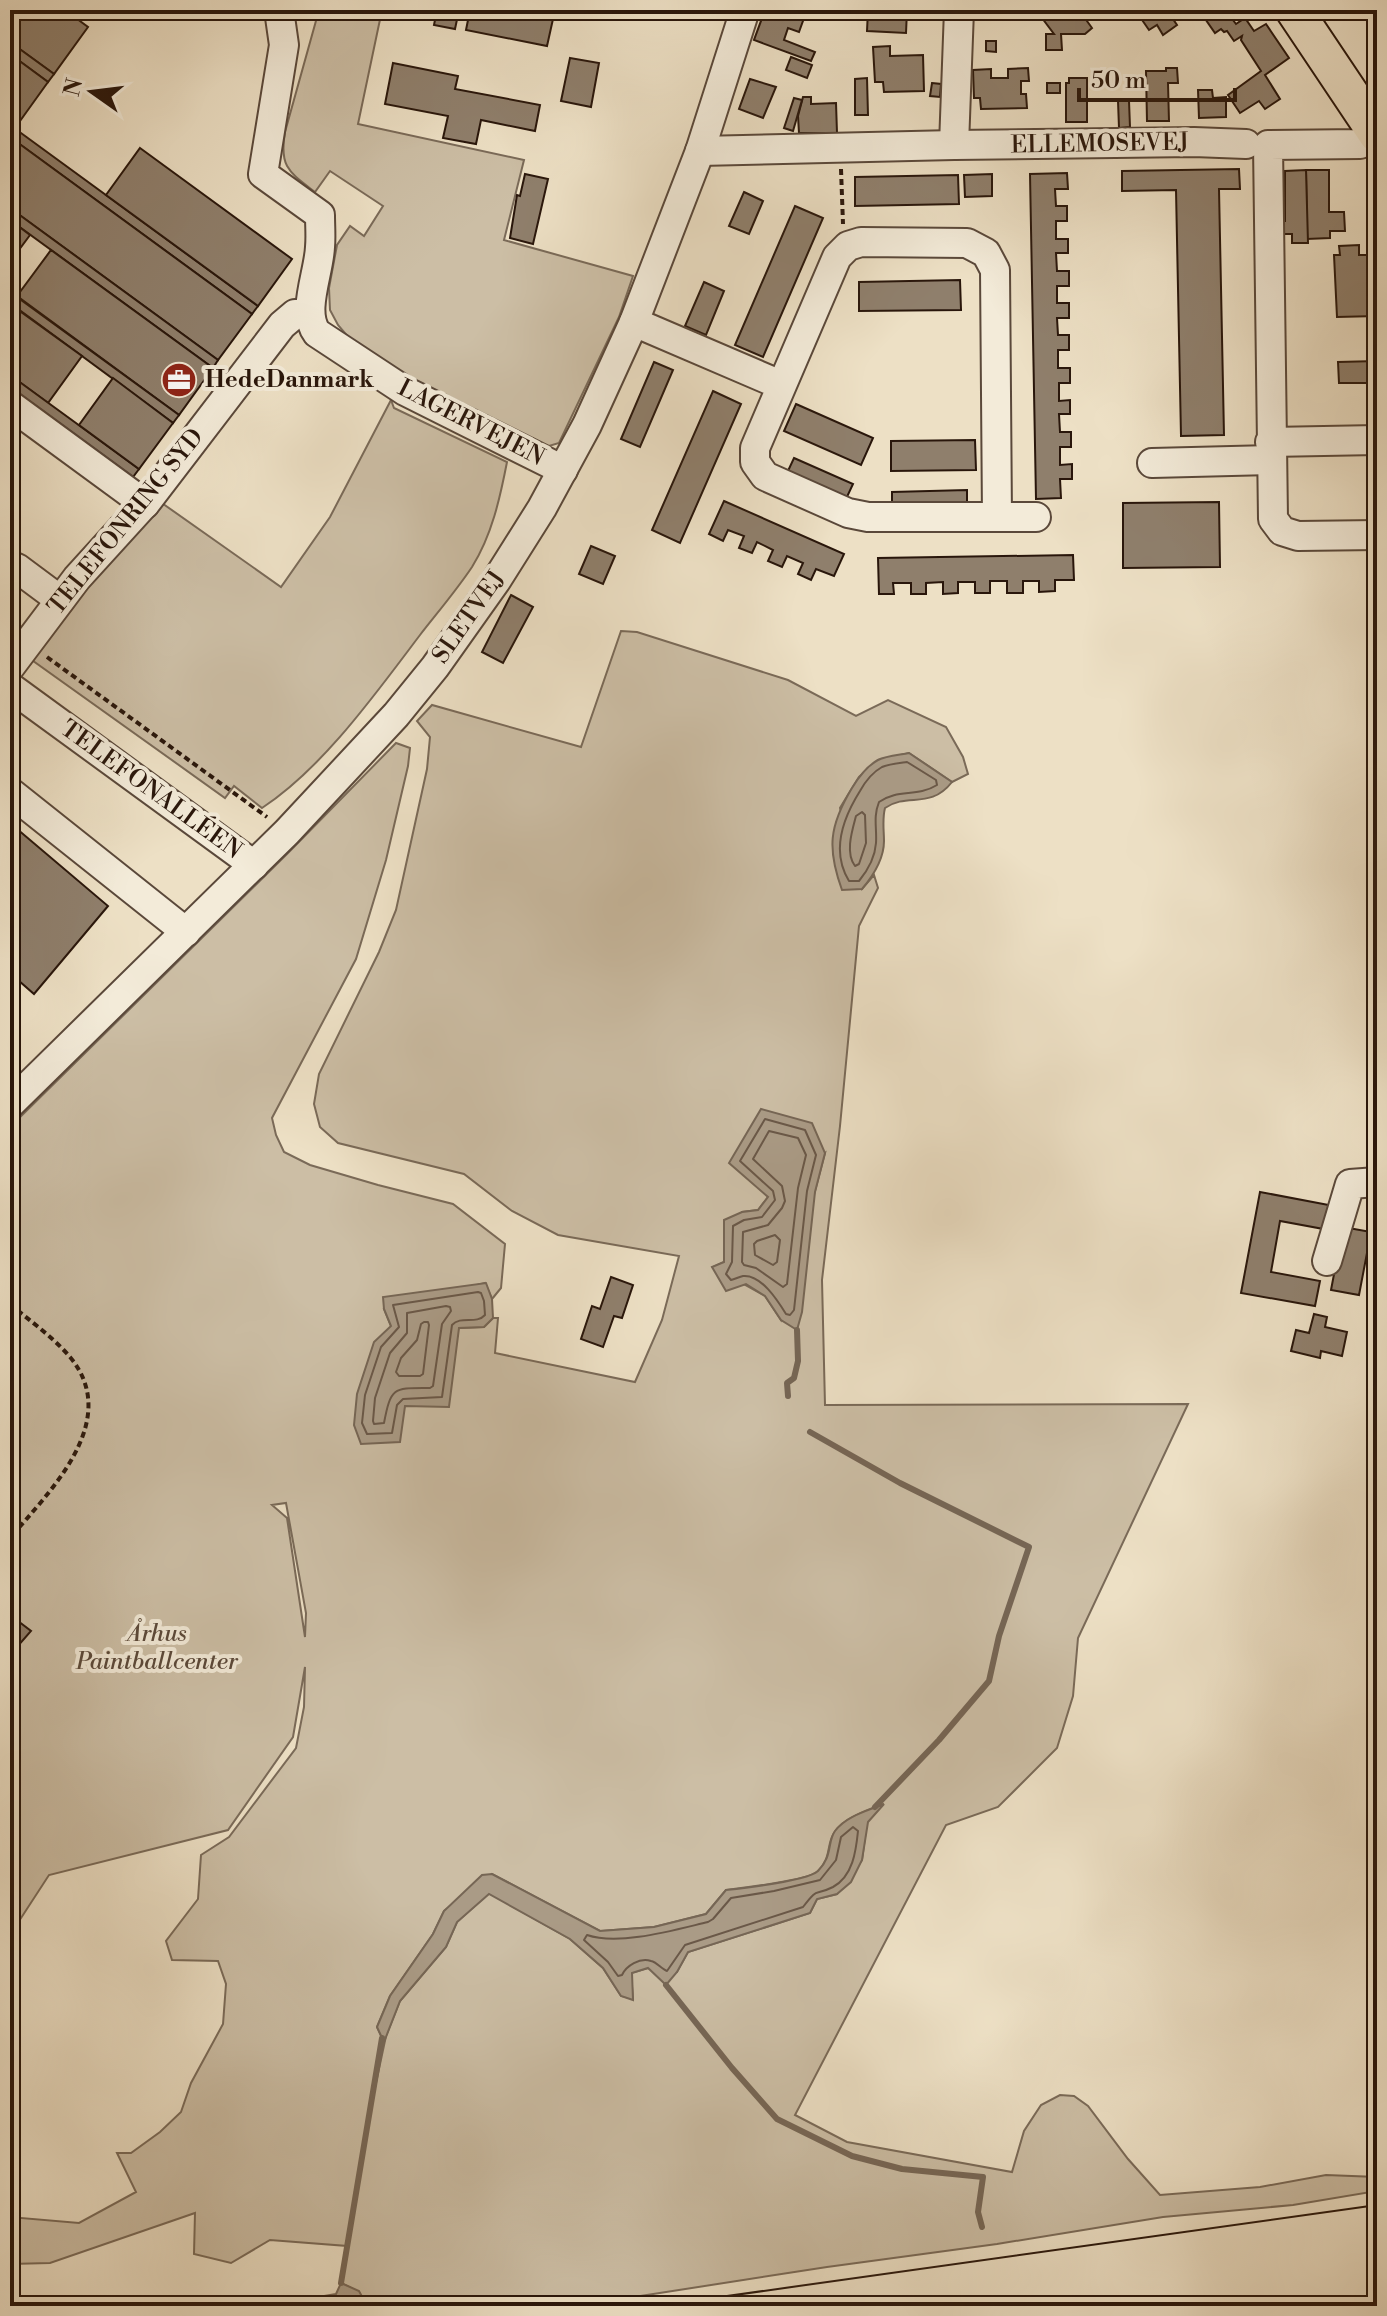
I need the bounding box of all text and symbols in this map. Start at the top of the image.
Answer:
north arrow [52,52,132,132]
scale bar [1079,52,1235,102]
text: 50 m [1091,66,1146,96]
text: N [59,75,89,99]
street label: ELLEMOSEVEJ [1010,127,1190,161]
office icon: HedeDanmark [160,361,198,399]
place label: HedeDanmark [205,365,375,395]
street label: LAGERVEJEN [393,373,550,473]
street label: TELEFONRING SYD [42,423,210,621]
street label: SLETVEJ [426,565,512,669]
street label: TELEFONALLÉEN [54,713,248,866]
park label: Århus Paintballcenter [75,1618,239,1677]

